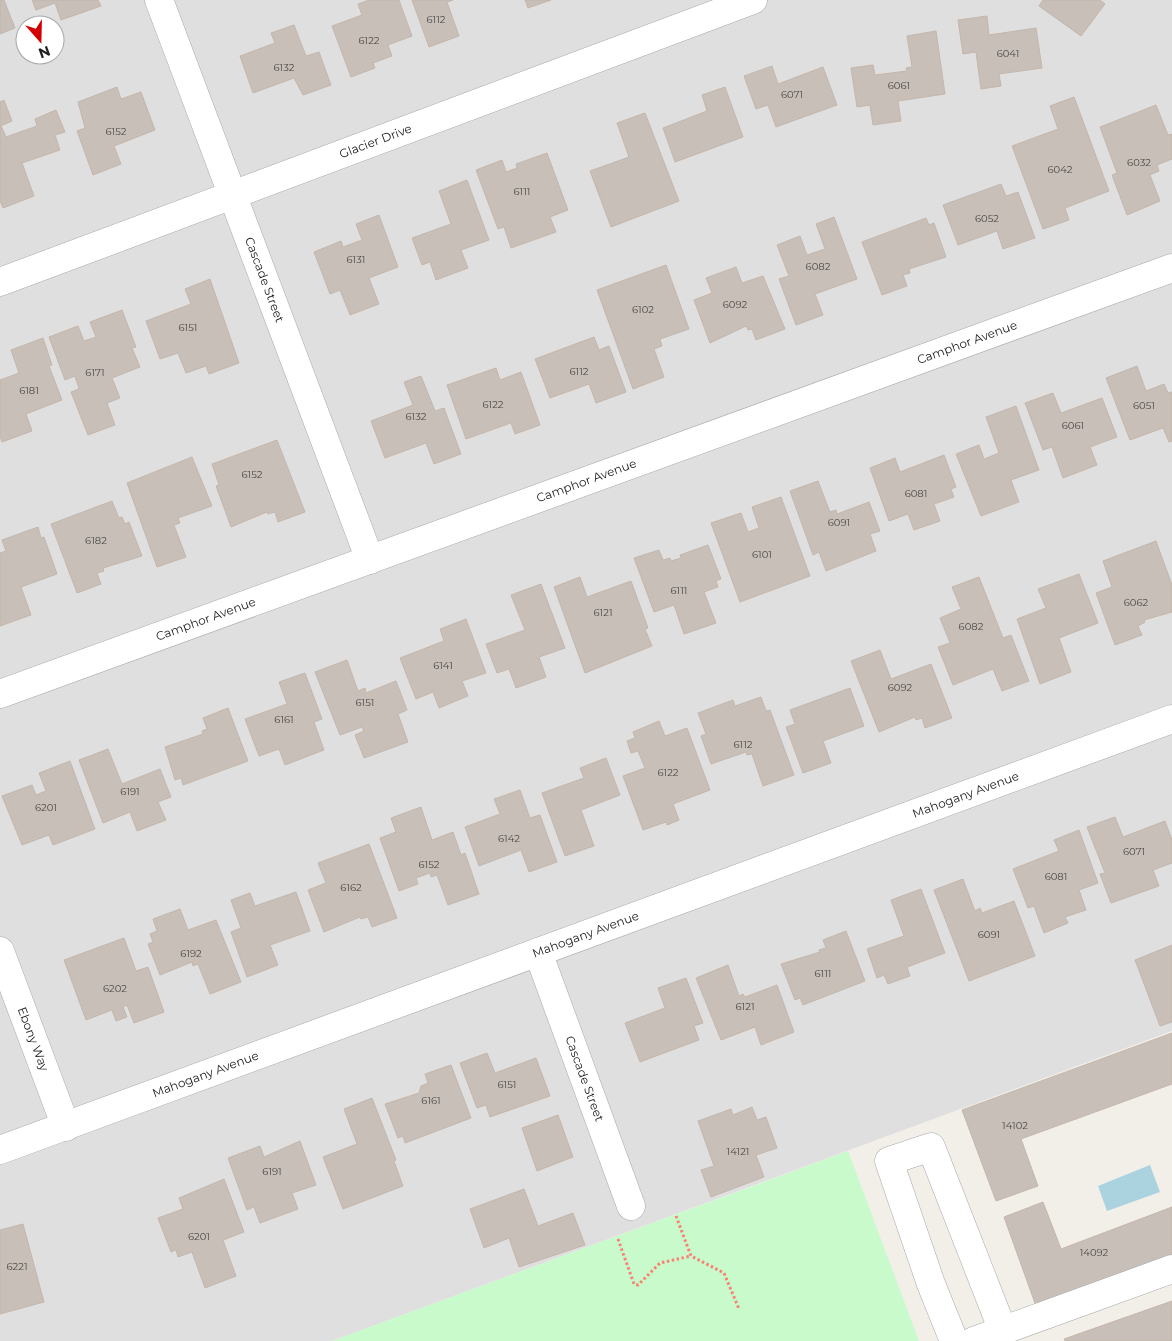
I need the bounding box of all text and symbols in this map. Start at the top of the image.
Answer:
house number: 6112 [427,13,446,26]
north arrow [15,15,65,65]
house number: 6122 [358,34,380,47]
text: N [36,42,53,63]
house number: 6041 [997,47,1019,60]
house number: 6132 [274,61,295,74]
house number: 6061 [888,79,910,92]
house number: 6071 [781,88,803,101]
street label: Glacier Drive [337,121,414,161]
house number: 6152 [106,125,127,138]
house number: 6032 [1127,156,1151,169]
house number: 6042 [1048,163,1073,176]
house number: 6111 [514,185,530,198]
house number: 6052 [975,212,999,225]
street label: Cascade Street [242,235,288,325]
house number: 6131 [347,253,365,266]
house number: 6082 [806,260,831,273]
house number: 6092 [723,298,748,311]
house number: 6102 [632,303,654,316]
street label: Camphor Avenue [915,317,1019,367]
house number: 6151 [179,321,197,334]
house number: 6112 [570,365,589,378]
house number: 6171 [85,366,105,379]
house number: 6181 [19,384,39,397]
house number: 6122 [482,398,504,411]
house number: 6051 [1133,399,1155,412]
house number: 6132 [406,410,427,423]
house number: 6061 [1062,419,1084,432]
street label: Camphor Avenue [534,455,638,505]
house number: 6152 [242,468,263,481]
house number: 6081 [905,487,927,500]
house number: 6091 [828,516,850,529]
house number: 6182 [85,534,107,547]
house number: 6101 [752,548,772,561]
house number: 6111 [671,584,687,597]
street label: Camphor Avenue [154,594,258,644]
house number: 6062 [1124,596,1149,609]
house number: 6121 [594,606,613,619]
house number: 6082 [959,620,984,633]
house number: 6141 [433,659,453,672]
house number: 6092 [888,681,913,694]
house number: 6151 [356,696,374,709]
house number: 6161 [274,713,294,726]
house number: 6112 [734,738,753,751]
house number: 6122 [657,766,679,779]
street label: Mahogany Avenue [910,768,1021,821]
house number: 6191 [120,785,140,798]
house number: 6201 [35,801,57,814]
house number: 6142 [498,832,520,845]
house number: 6071 [1123,845,1145,858]
house number: 6152 [419,858,440,871]
house number: 6081 [1045,870,1067,883]
house number: 6162 [340,881,362,894]
street label: Mahogany Avenue [530,908,641,961]
house number: 6091 [978,928,1000,941]
house number: 6192 [180,947,202,960]
house number: 6111 [815,967,831,980]
house number: 6202 [103,982,127,995]
house number: 6121 [736,1000,755,1013]
street label: Ebony Way [15,1005,52,1073]
street label: Cascade Street [562,1034,607,1124]
street label: Mahogany Avenue [150,1048,261,1100]
house number: 6151 [498,1078,516,1091]
house number: 6161 [421,1094,441,1107]
house number: 14102 [1002,1119,1028,1132]
house number: 14121 [727,1145,749,1158]
house number: 6191 [262,1165,282,1178]
house number: 6201 [188,1230,210,1243]
house number: 14092 [1080,1246,1109,1259]
house number: 6221 [6,1260,28,1273]

